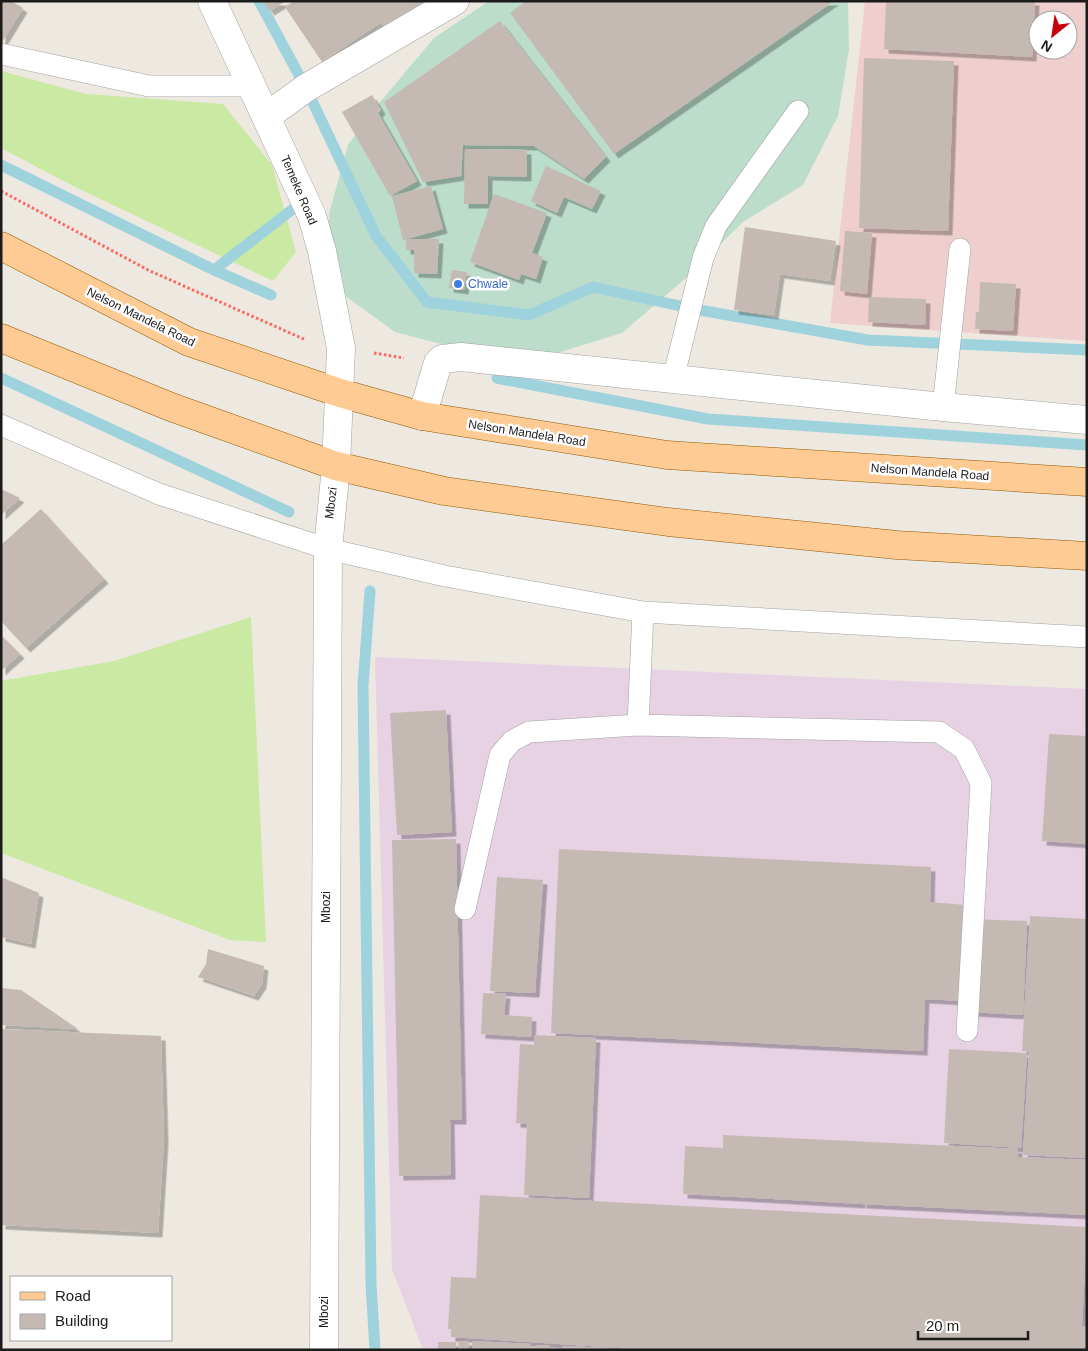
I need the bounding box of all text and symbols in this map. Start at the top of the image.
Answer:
north arrow [1028,10,1078,60]
text: N [1038,37,1055,56]
street label: Temeke Road [278,153,320,227]
place label: Chwale [468,277,508,291]
marker: Chwale [452,278,464,290]
street label: Nelson Mandela Road [85,285,197,349]
street label: Nelson Mandela Road [467,417,587,449]
street label: Nelson Mandela Road [870,461,990,483]
street label: Mbozi [322,486,340,520]
street label: Mbozi [319,891,333,923]
legend [10,1276,172,1341]
text: Road [55,1287,91,1304]
street label: Mbozi [317,1296,331,1328]
scale bar [918,1308,1028,1340]
text: Building [55,1312,108,1329]
text: 20 m [926,1317,959,1334]

